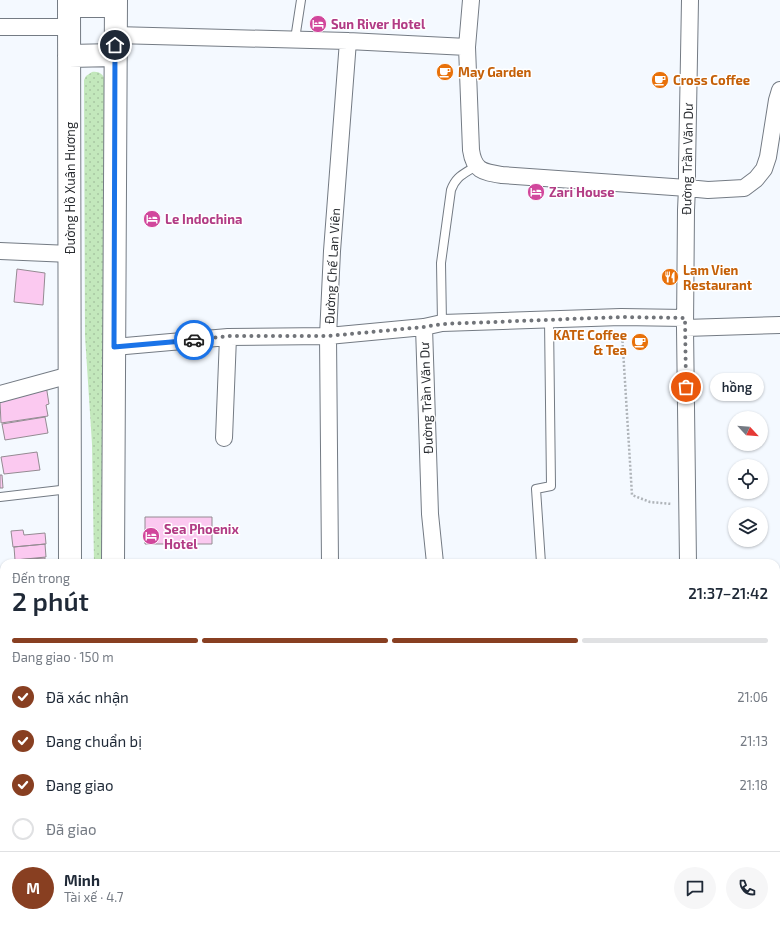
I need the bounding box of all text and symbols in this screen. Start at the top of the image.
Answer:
hotel icon: Sun River Hotel [308,14,328,34]
place label: Sun River Hotel [331,16,426,32]
pin [98,28,132,62]
icon: home [104,34,126,56]
cafe icon: May Garden [435,62,455,82]
place label: May Garden [458,64,532,80]
cafe icon: Cross Coffee [650,70,670,90]
place label: Cross Coffee [673,72,750,88]
street label: Đường Trần Văn Dư [678,102,696,215]
street label: Đường Hồ Xuân Hương [62,122,78,254]
hotel icon: Zari House [526,182,546,202]
place label: Zari House [549,184,615,200]
street label: Đường Chế Lan Viên [321,208,343,324]
hotel icon: Le Indochina [142,209,162,229]
place label: Le Indochina [165,211,242,227]
place label: Lam Vien Restaurant [683,262,753,293]
restaurant icon: Lam Vien Restaurant [660,267,680,287]
courier [174,320,214,360]
place label: KATE Coffee & Tea [553,327,627,358]
icon: car [183,329,205,351]
cafe icon: KATE Coffee & Tea [630,332,650,352]
street label: Đường Trần Văn Dư [416,341,436,454]
pin [669,370,703,404]
callout: hồng [710,373,764,401]
icon: bag [675,376,697,398]
text: hồng [722,379,752,395]
north arrow [728,411,768,451]
map controls [728,411,768,547]
button: locate [728,459,768,499]
button: layers [728,507,768,547]
place label: Sea Phoenix Hotel [164,521,239,552]
hotel icon: Sea Phoenix Hotel [141,526,161,546]
text: Đến trong [12,570,70,586]
text: 21:37–21:42 [688,584,768,602]
text: 2 phút [12,585,89,616]
text: Đang giao · 150 m [12,649,114,665]
icon: check [12,686,34,708]
text: Đã xác nhận [46,688,129,706]
text: 21:06 [737,689,768,705]
icon: check [12,730,34,752]
text: Đang chuẩn bị [46,732,142,750]
text: 21:13 [740,733,768,749]
icon: check [12,774,34,796]
text: Đang giao [46,776,114,794]
text: 21:18 [739,777,768,793]
text: Đã giao [46,820,96,838]
button: chat [674,867,716,909]
button: phone [726,867,768,909]
text: Minh [64,871,100,889]
text: M [26,879,40,897]
text: Tài xế · 4.7 [64,889,123,905]

